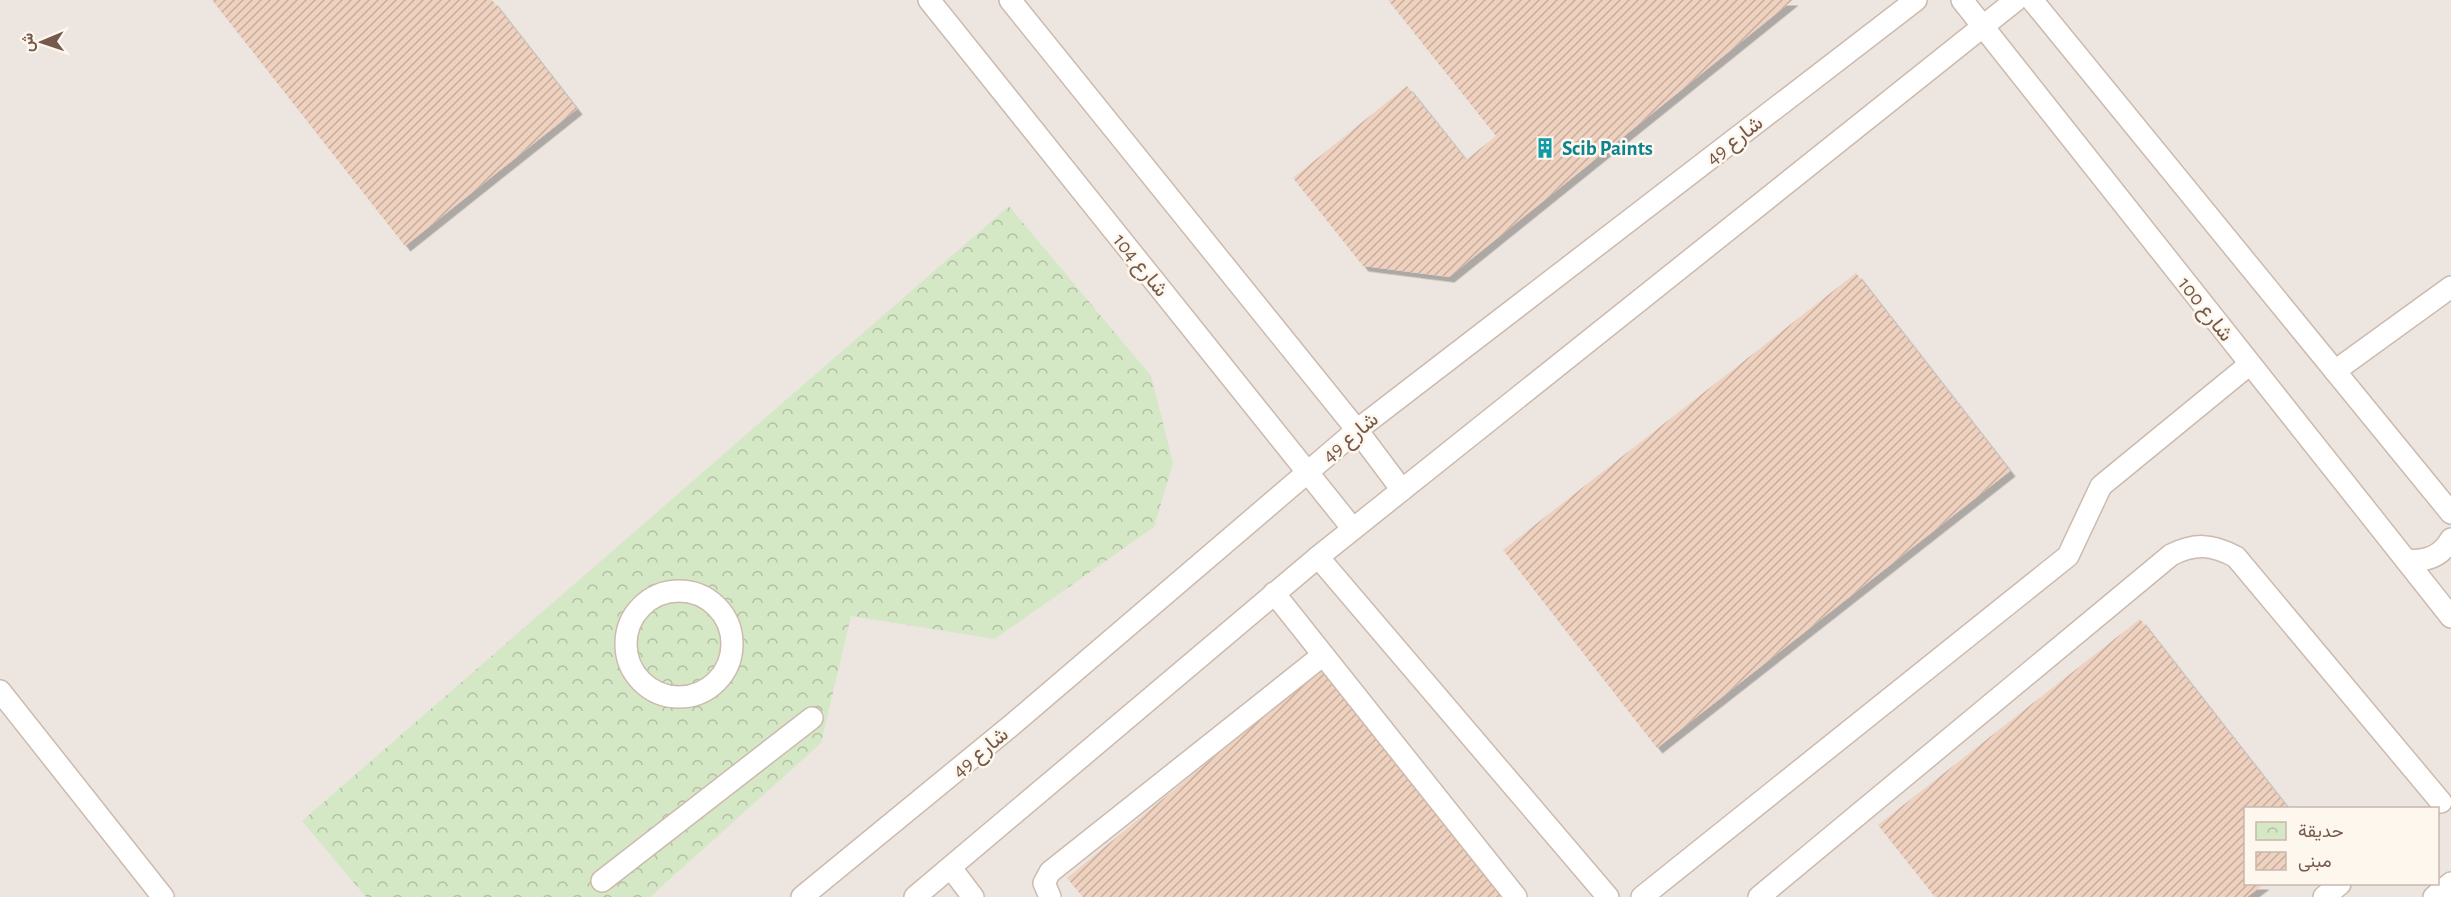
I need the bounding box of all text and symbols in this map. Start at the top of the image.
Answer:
north arrow [12,12,72,72]
text: ش [20,33,37,52]
street label: شارع 49 [1702,112,1769,171]
building icon: Scib Paints [1533,136,1557,160]
place label: Scib Paints [1562,138,1653,159]
street label: شارع 104 [1107,230,1172,303]
street label: شارع 100 [2172,273,2237,347]
street label: شارع 49 [1318,408,1384,469]
street label: شارع 49 [948,723,1014,784]
legend [2244,807,2439,885]
text: حديقة [2298,823,2344,841]
text: مبنى [2298,853,2332,872]

